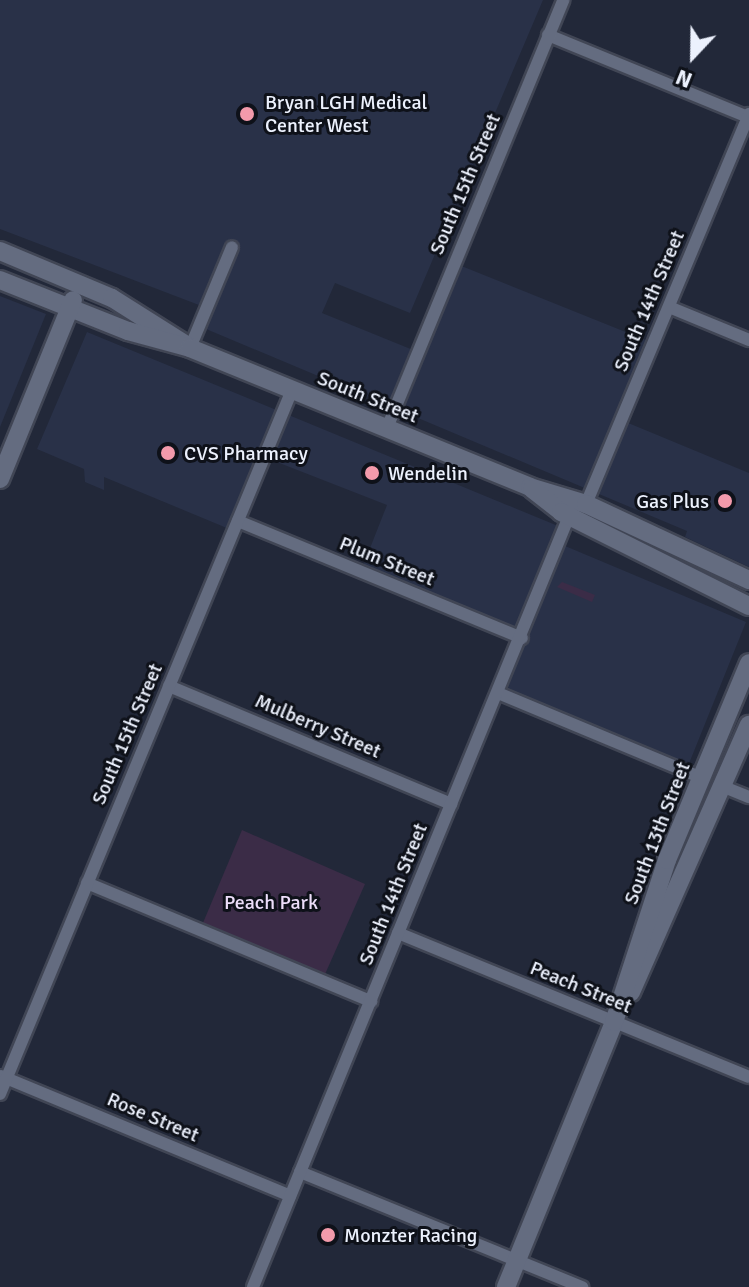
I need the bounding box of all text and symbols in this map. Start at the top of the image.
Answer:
north arrow [653,16,733,96]
text: N [672,63,696,94]
place label: Bryan LGH Medical Center West [265,90,427,137]
marker: Bryan LGH Medical Center West [236,103,258,125]
street label: South 15th Street [425,110,505,258]
street label: South 14th Street [609,227,689,375]
street label: South Street [314,366,422,428]
place label: CVS Pharmacy [184,441,308,465]
marker: CVS Pharmacy [159,444,177,462]
place label: Wendelin [388,461,468,485]
marker: Wendelin [363,464,381,482]
place label: Gas Plus [636,489,709,513]
marker: Gas Plus [716,492,734,510]
street label: Plum Street [336,531,438,591]
street label: South 15th Street [87,660,167,808]
street label: Mulberry Street [251,689,385,763]
street label: South 13th Street [619,758,695,908]
street label: South 14th Street [354,820,432,968]
park label: Peach Park [224,890,318,914]
street label: Peach Street [527,956,635,1018]
street label: Rose Street [103,1087,203,1147]
place label: Monzter Racing [344,1223,477,1247]
marker: Monzter Racing [319,1226,337,1244]

